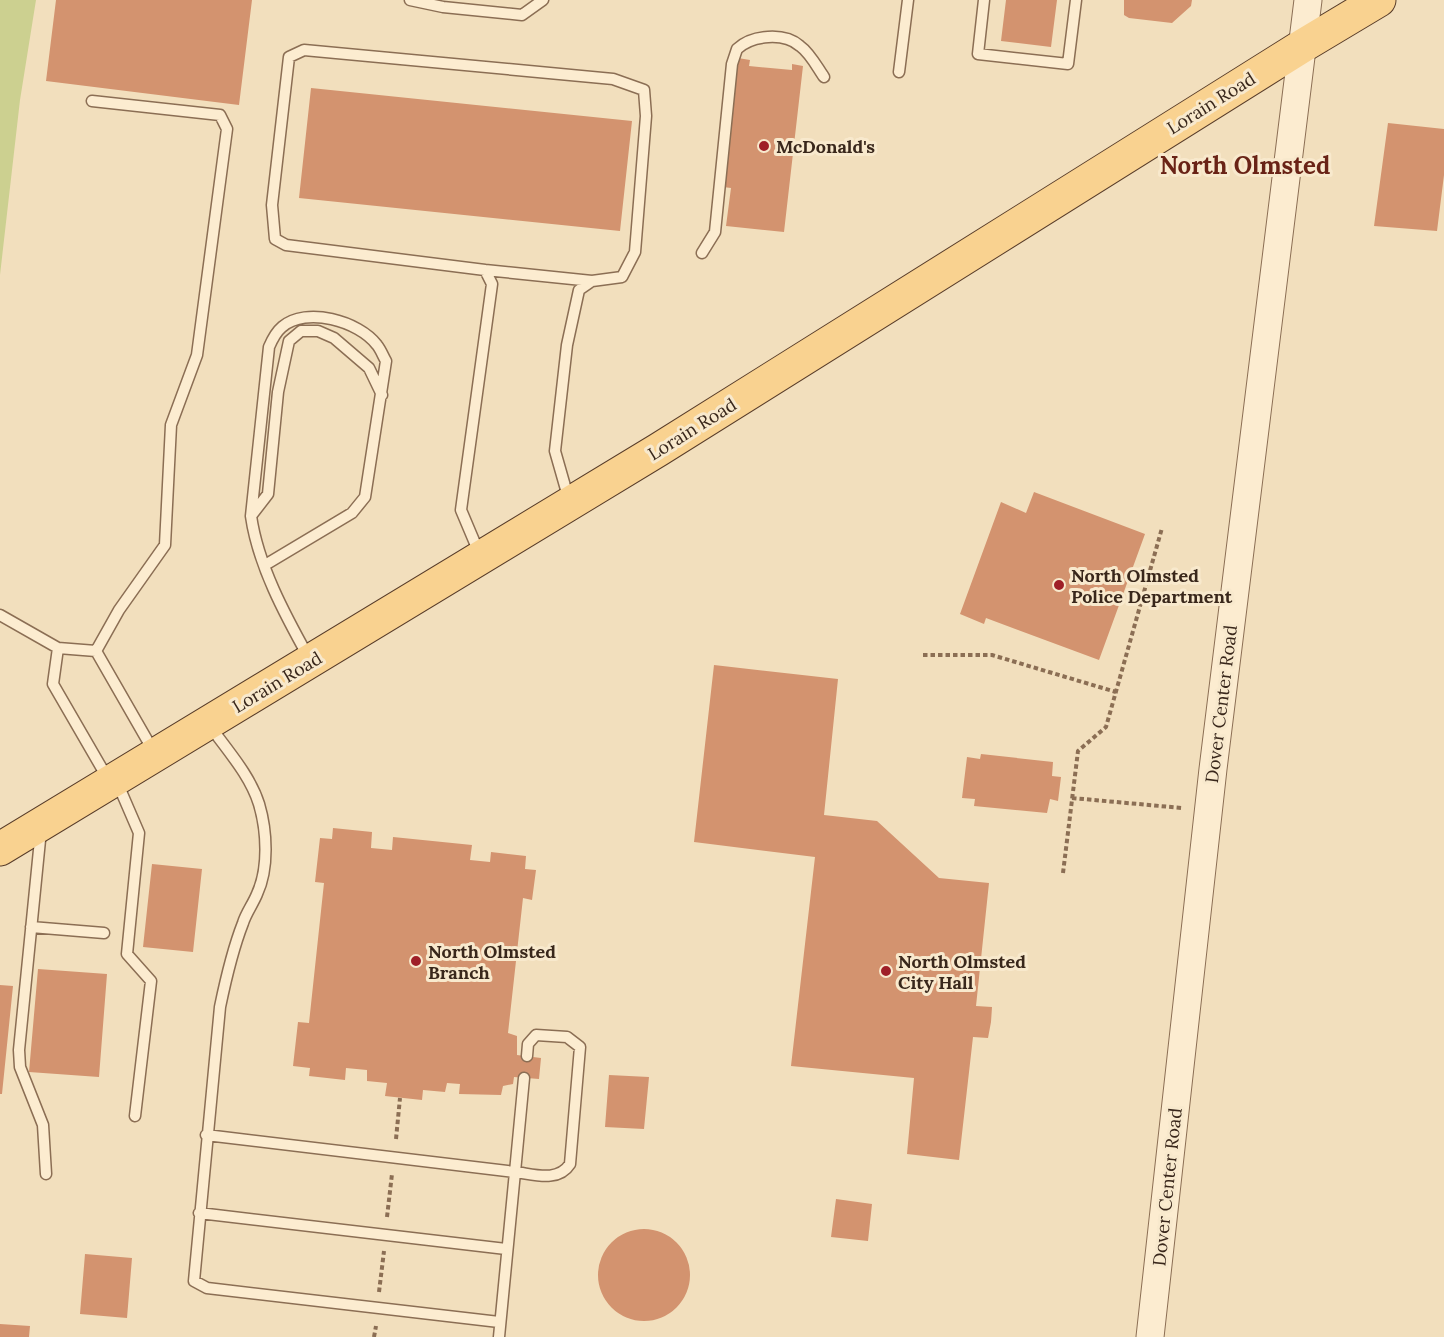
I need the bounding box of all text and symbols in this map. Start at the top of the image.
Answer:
street label: Lorain Road [1162,67,1260,139]
place label: McDonald's [776,135,875,158]
marker: McDonald's [757,139,771,153]
district label: North Olmsted [1160,150,1330,181]
street label: Lorain Road [643,393,741,465]
place label: North Olmsted Police Department [1071,564,1233,608]
marker: North Olmsted Police Department [1052,578,1066,592]
street label: Dover Center Road [1200,623,1242,784]
street label: Lorain Road [228,646,326,718]
place label: North Olmsted Branch [428,940,556,984]
place label: North Olmsted City Hall [898,950,1026,994]
marker: North Olmsted Branch [409,954,423,968]
marker: North Olmsted City Hall [879,964,893,978]
street label: Dover Center Road [1147,1106,1187,1267]

